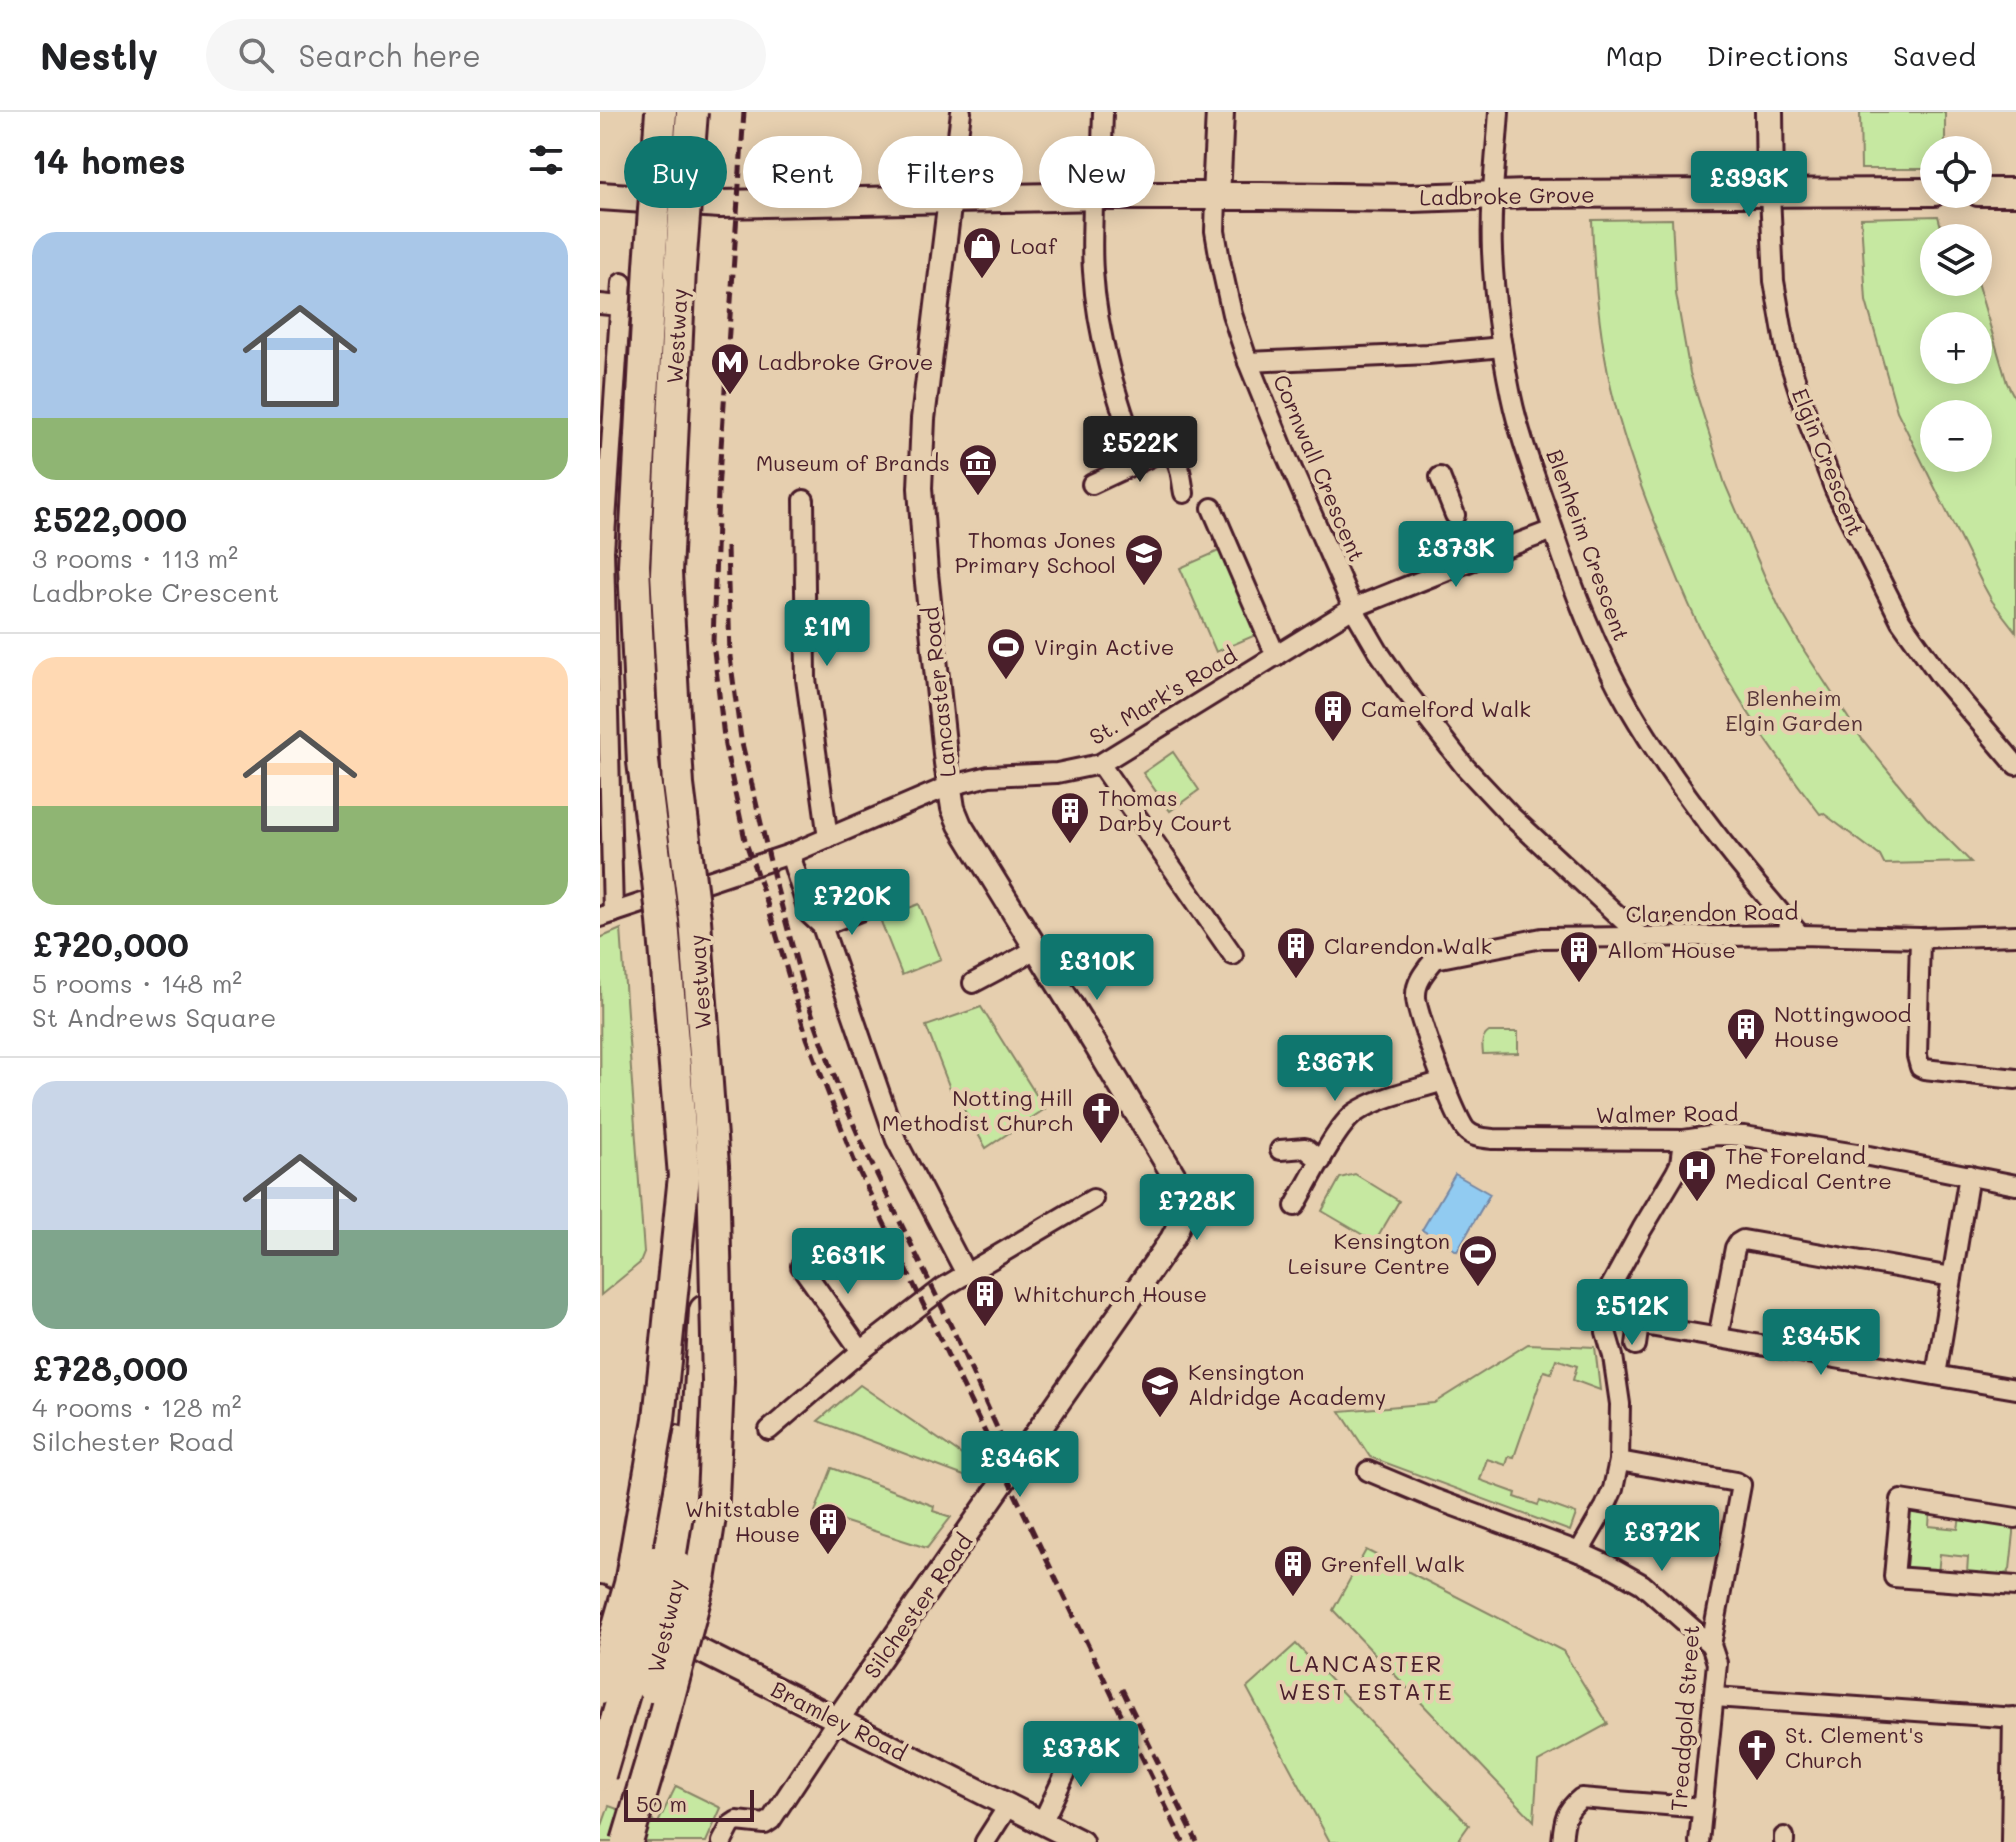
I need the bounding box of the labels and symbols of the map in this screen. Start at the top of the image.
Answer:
pin: £393K [1693,151,1805,219]
street label: Ladbroke Grove [1419,179,1595,212]
shop icon: Loaf [961,225,1003,280]
place label: Loaf [1010,231,1057,260]
street label: Westway [660,287,693,384]
metro station icon: Ladbroke Grove [709,341,751,396]
place label: Ladbroke Grove [758,347,933,376]
street label: Cornwall Crescent [1267,370,1372,566]
street label: Elgin Crescent [1786,384,1871,540]
pin: £522K [1084,416,1196,484]
museum icon: Museum of Brands [957,442,999,497]
street label: Blenheim Crescent [1540,445,1637,645]
place label: Museum of Brands [756,448,950,477]
pin: £373K [1400,521,1512,589]
place label: Thomas Jones Primary School [955,525,1116,579]
school or university icon: Thomas Jones Primary School [1123,532,1165,587]
pin: £1M [788,600,866,668]
street label: Lancaster Road [915,605,962,779]
sports icon: Virgin Active [985,626,1027,681]
place label: Virgin Active [1034,632,1174,661]
street label: St. Mark's Road [1084,640,1242,751]
park label: Blenheim Elgin Garden [1725,683,1863,737]
building icon: Camelford Walk [1312,688,1354,743]
place label: Camelford Walk [1361,694,1531,723]
place label: Thomas Darby Court [1098,783,1232,837]
building icon: Thomas Darby Court [1049,790,1091,845]
pin: £720K [796,869,908,937]
street label: Clarendon Road [1625,896,1799,929]
building icon: Clarendon Walk [1275,925,1317,980]
building icon: Allom House [1558,929,1600,984]
place label: Clarendon Walk [1324,931,1492,960]
street label: Westway [682,933,717,1031]
pin: £310K [1041,934,1153,1002]
place label: Allom House [1607,935,1736,964]
place label: Nottingwood House [1774,999,1911,1053]
building icon: Nottingwood House [1725,1006,1767,1061]
pin: £367K [1279,1035,1391,1103]
place label: Notting Hill Methodist Church [882,1083,1073,1137]
church icon: Notting Hill Methodist Church [1080,1090,1122,1145]
street label: Walmer Road [1595,1098,1739,1129]
place label: The Foreland Medical Centre [1725,1141,1892,1195]
hospital icon: The Foreland Medical Centre [1676,1148,1718,1203]
pin: £728K [1141,1174,1253,1242]
place label: Kensington Leisure Centre [1288,1226,1450,1280]
pin: £631K [792,1228,904,1296]
sports icon: Kensington Leisure Centre [1457,1233,1499,1288]
building icon: Whitchurch House [964,1273,1006,1328]
place label: Whitchurch House [1013,1279,1207,1308]
pin: £512K [1576,1279,1688,1347]
pin: £345K [1765,1309,1877,1377]
place label: Kensington Aldridge Academy [1188,1357,1386,1411]
school or university icon: Kensington Aldridge Academy [1139,1364,1181,1419]
pin: £346K [964,1431,1076,1499]
place label: Whitstable House [685,1494,800,1548]
building icon: Whitstable House [807,1501,849,1556]
pin: £372K [1606,1505,1718,1573]
street label: Silchester Road [857,1528,978,1684]
building icon: Grenfell Walk [1272,1543,1314,1598]
place label: Grenfell Walk [1321,1549,1465,1578]
street label: Westway [641,1576,690,1676]
street label: Treadgold Street [1664,1624,1705,1812]
district label: LANCASTER WEST ESTATE [1278,1647,1454,1706]
street label: Bramley Road [767,1674,912,1767]
place label: St. Clement's Church [1785,1720,1924,1774]
pin: £378K [1025,1721,1137,1789]
church icon: St. Clement's Church [1736,1727,1778,1782]
scale bar [624,1786,754,1822]

